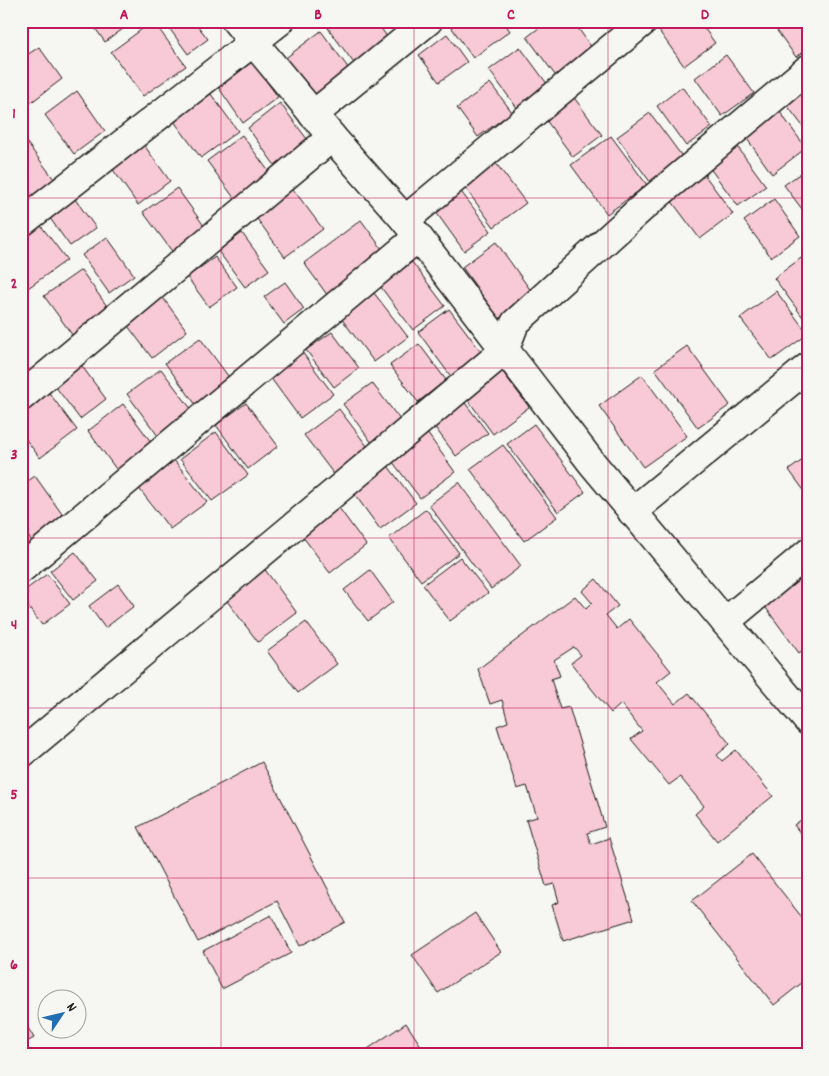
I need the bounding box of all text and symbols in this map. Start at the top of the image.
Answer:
text: A [120,4,129,27]
text: B [314,4,322,27]
text: C [507,4,515,27]
text: D [701,4,710,27]
text: 1 [12,103,16,126]
text: 2 [11,273,18,296]
text: 3 [10,444,18,467]
text: 4 [11,614,17,637]
text: 5 [10,784,18,807]
text: 6 [10,954,18,977]
north arrow [38,988,88,1038]
text: N [61,999,81,1016]

